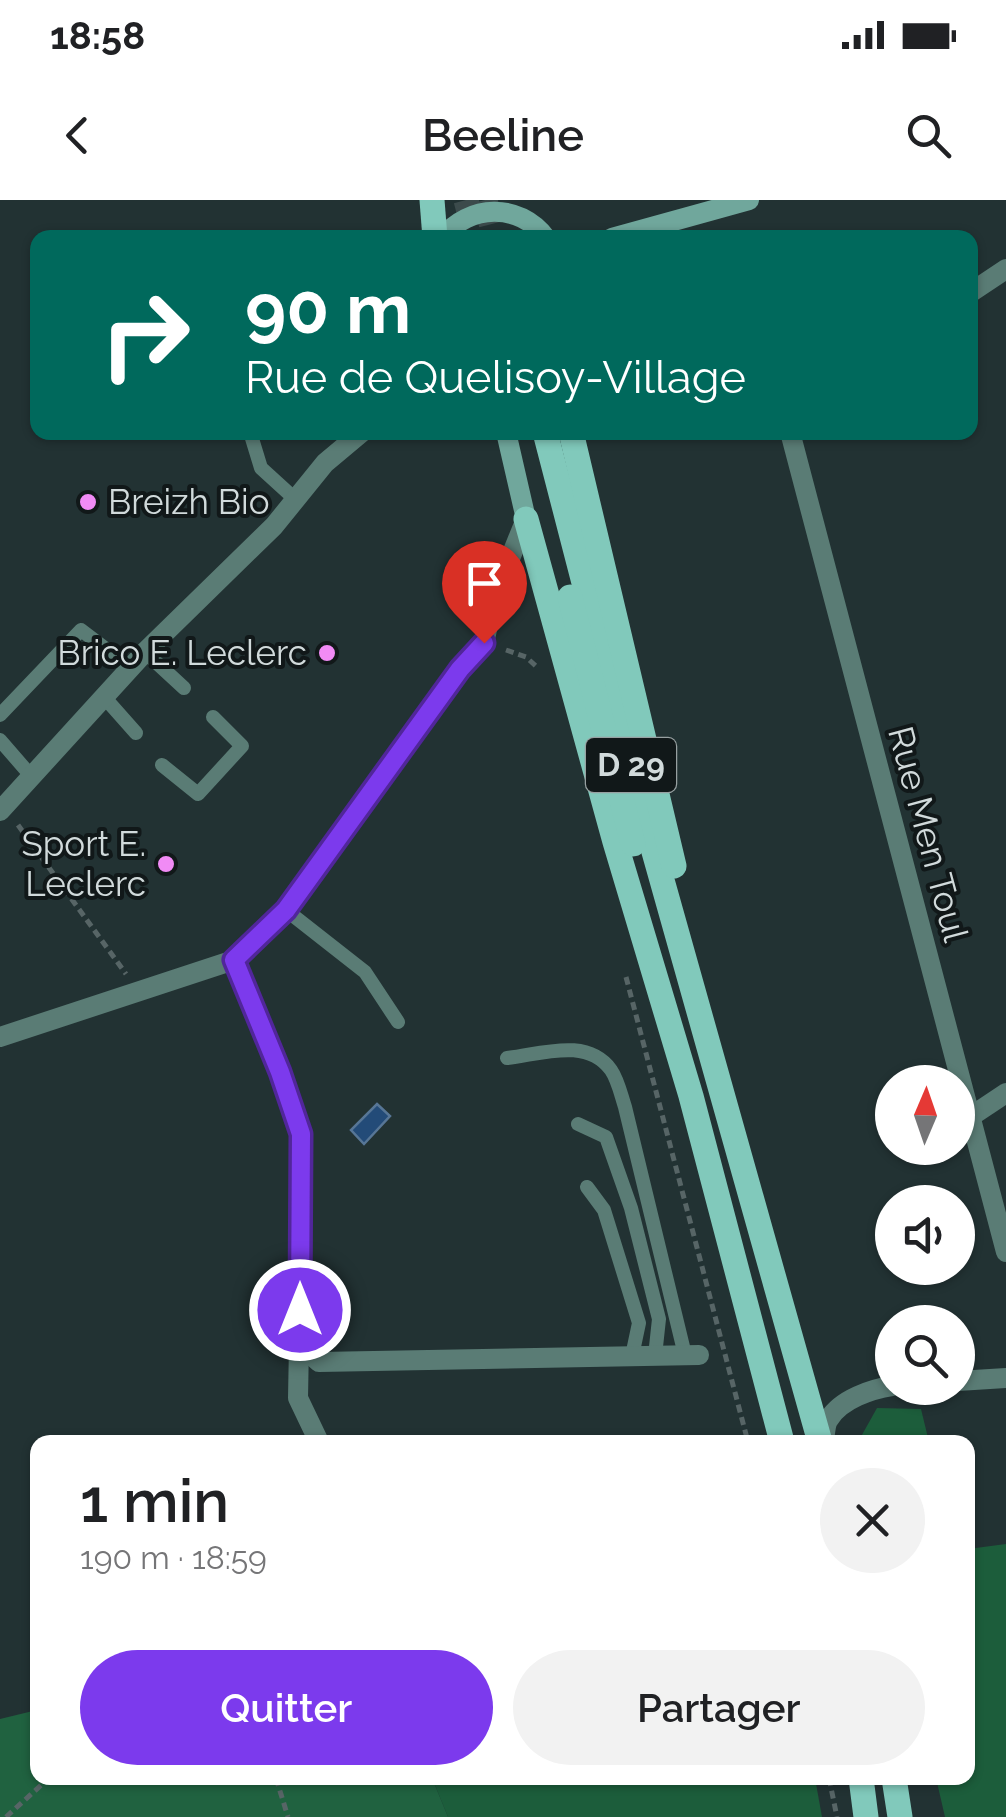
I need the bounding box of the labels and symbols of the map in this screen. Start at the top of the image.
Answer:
place label: Breizh Bio [108,481,270,522]
marker: Breizh Bio [77,491,99,513]
pin [442,541,527,644]
place label: Brico E. Leclerc [57,632,307,673]
marker: Brico E. Leclerc [316,642,338,664]
street label: Rue Men Toul [880,722,977,946]
road number: D 29 [586,738,676,792]
place label: Sport E. Leclerc [21,823,146,904]
marker: Sport E. Leclerc [155,853,177,875]
north arrow [875,1065,975,1165]
position arrow [248,1258,352,1362]

